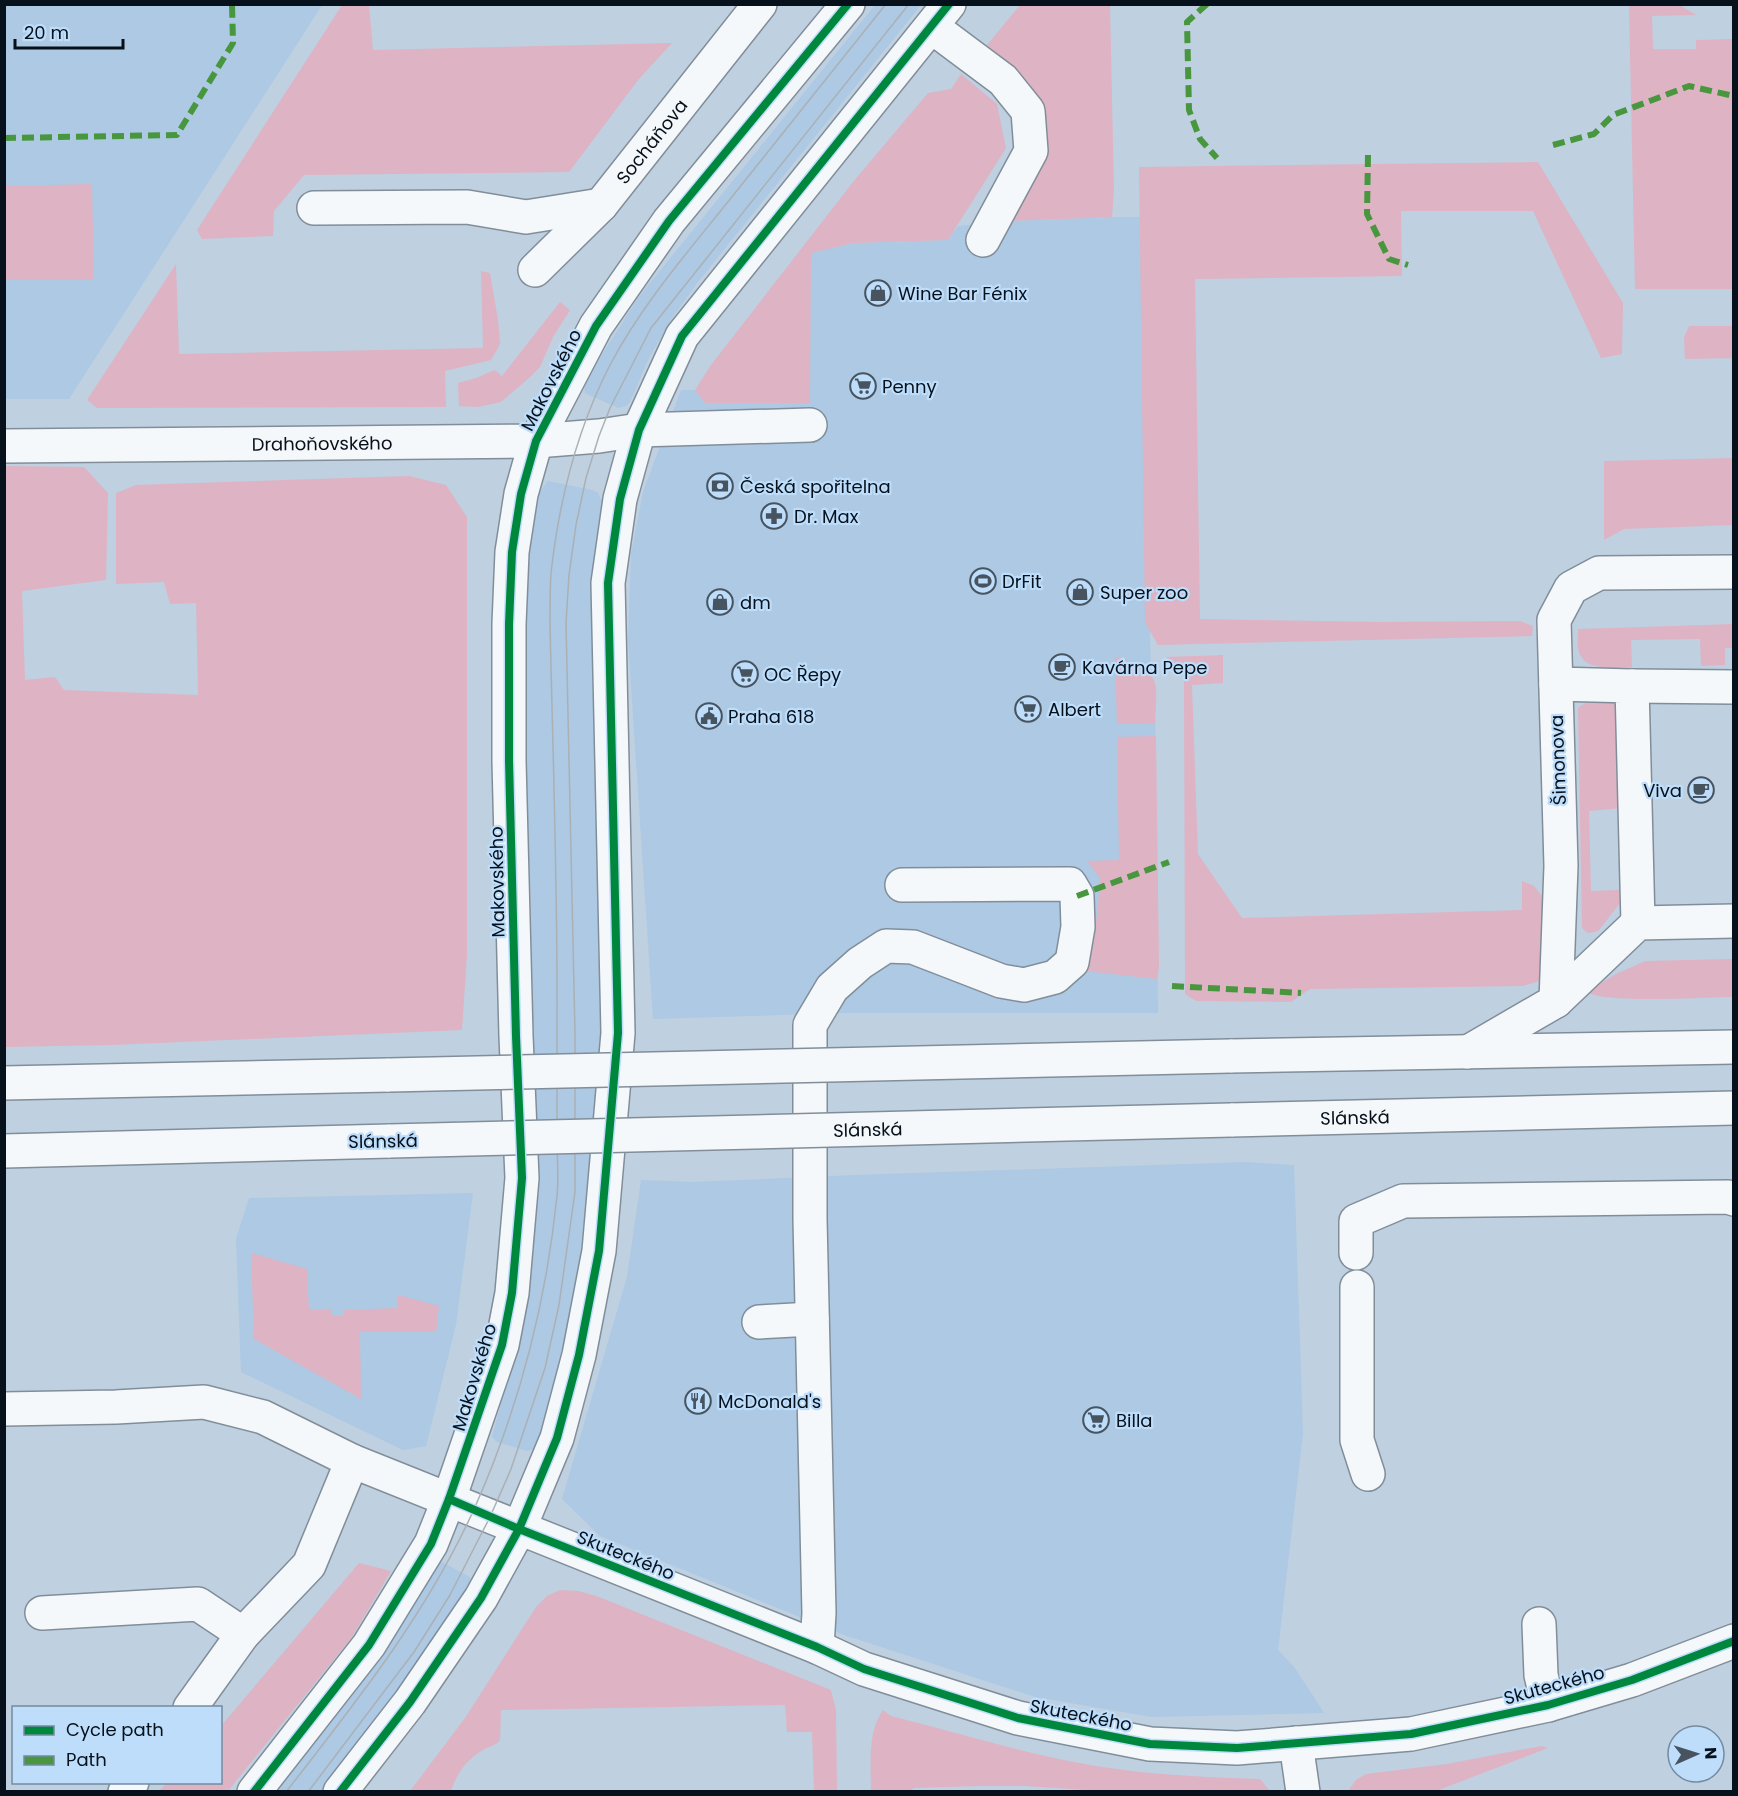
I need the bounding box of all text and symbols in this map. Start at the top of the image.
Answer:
scale bar [15,12,123,50]
text: 20 m [24,20,69,45]
street label: Socháňova [610,93,693,189]
shop icon: Wine Bar Fénix [863,278,893,308]
place label: Wine Bar Fénix [898,281,1027,306]
street label: Makovského [515,325,587,435]
supermarket icon: Penny [848,371,878,401]
place label: Penny [882,374,937,399]
street label: Drahoňovského [251,430,392,456]
bank icon: Česká spořitelna [705,471,735,501]
place label: Česká spořitelna [740,474,891,499]
pharmacy icon: Dr. Max [759,501,789,531]
place label: Dr. Max [794,504,859,529]
sports icon: DrFit [968,566,998,596]
place label: DrFit [1002,569,1042,594]
shop icon: Super zoo [1065,577,1095,607]
place label: Super zoo [1100,580,1188,605]
shop icon: dm [705,587,735,617]
place label: dm [740,590,771,615]
cafe icon: Kavárna Pepe [1047,652,1077,682]
place label: Kavárna Pepe [1082,655,1207,680]
supermarket icon: OC Řepy [730,659,760,689]
place label: OC Řepy [764,662,841,687]
supermarket icon: Albert [1013,694,1043,724]
place label: Albert [1048,697,1101,722]
public building icon: Praha 618 [694,701,724,731]
place label: Praha 618 [728,704,814,729]
street label: Šimonova [1544,714,1572,806]
cafe icon: Viva [1686,775,1716,805]
place label: Viva [1643,778,1682,803]
street label: Makovského [484,826,510,938]
street label: Slánská [1320,1104,1390,1130]
street label: Slánská [833,1116,903,1142]
street label: Slánská [348,1128,418,1154]
street label: Makovského [446,1320,502,1434]
restaurant icon: McDonald's [683,1386,713,1416]
place label: McDonald's [718,1389,821,1414]
supermarket icon: Billa [1081,1405,1111,1435]
place label: Billa [1116,1408,1153,1433]
street label: Skuteckého [573,1524,679,1586]
street label: Skuteckého [1501,1660,1607,1710]
street label: Skuteckého [1028,1693,1134,1737]
legend [12,1706,222,1784]
text: Cycle path [66,1717,164,1742]
north arrow [1666,1724,1726,1784]
text: Path [66,1747,107,1772]
text: N [1699,1747,1722,1760]

